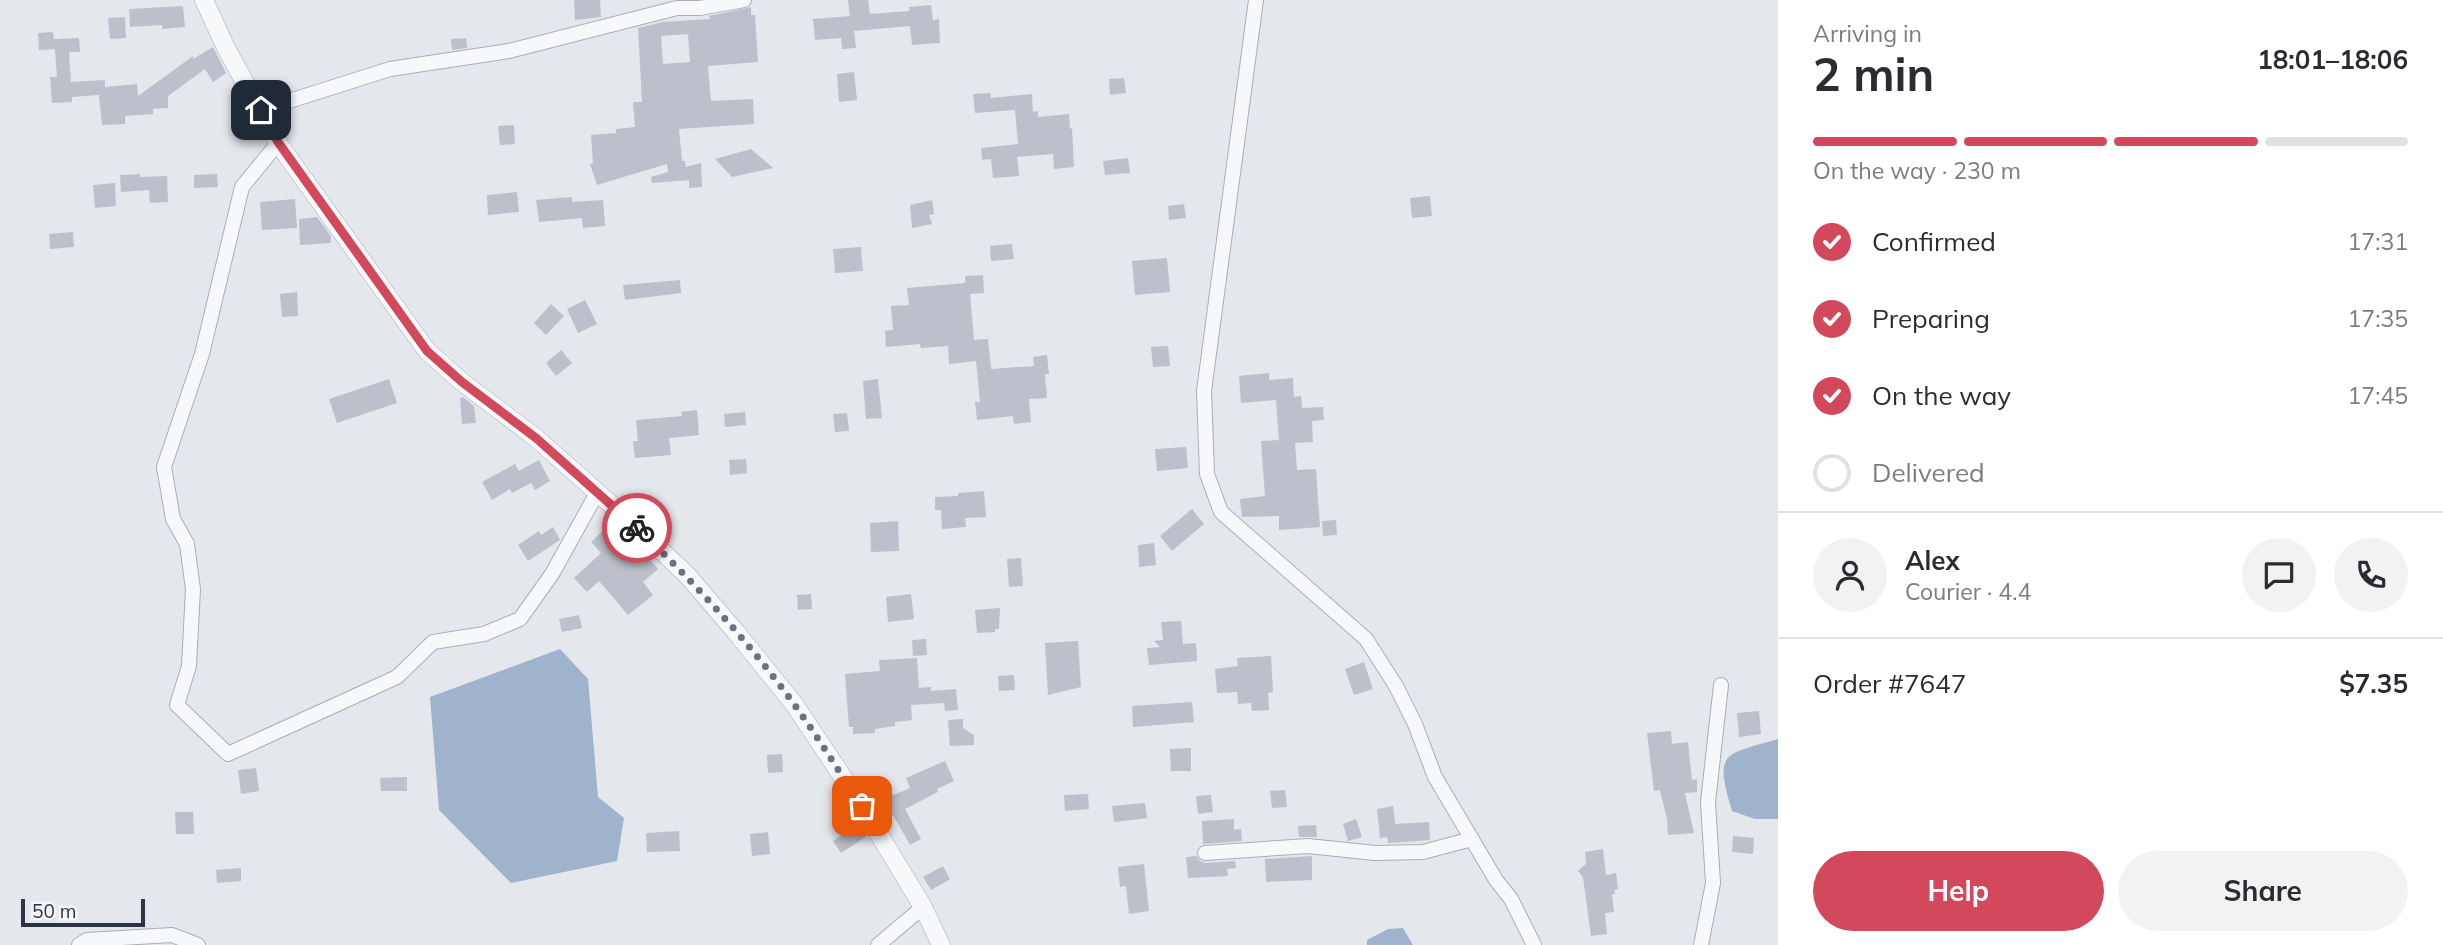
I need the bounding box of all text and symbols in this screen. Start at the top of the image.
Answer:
text: Arriving in [1813,19,1922,48]
text: 18:01–18:06 [2257,43,2408,76]
text: 2 min [1813,45,1934,103]
pin [231,80,291,140]
icon: home [242,91,280,129]
text: On the way · 230 m [1813,156,2021,185]
icon: check [1813,223,1851,261]
text: Confirmed [1872,225,1996,258]
text: 17:31 [2348,227,2408,256]
icon: check [1813,300,1851,338]
text: Preparing [1872,302,1990,335]
text: 17:35 [2348,304,2408,333]
icon: check [1813,377,1851,415]
text: On the way [1872,379,2011,412]
text: 17:45 [2348,381,2408,410]
text: Delivered [1872,456,1985,489]
courier [602,493,672,563]
icon: bike [618,509,656,547]
button: person [1813,538,1887,612]
button: chat [2242,538,2316,612]
button: phone [2334,538,2408,612]
text: Alex [1905,544,1960,577]
text: Courier · 4.4 [1905,577,2031,606]
text: Order #7647 [1813,667,1966,700]
text: $7.35 [2339,667,2408,700]
pin [832,776,892,836]
icon: bag [843,787,881,825]
button: Help [1813,851,2104,931]
button: Share [2118,851,2408,931]
scale bar [21,896,145,928]
text: 50 m [32,899,76,923]

